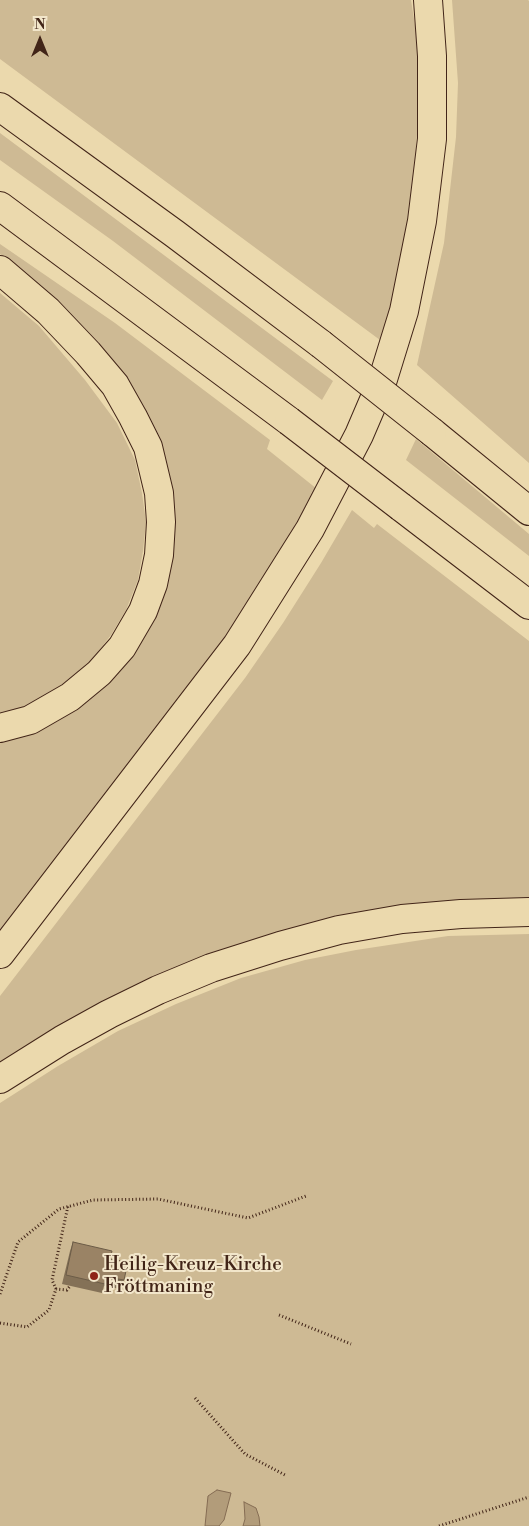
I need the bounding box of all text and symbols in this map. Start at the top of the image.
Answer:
north arrow [15,15,65,65]
text: N [34,16,46,34]
place label: Heilig-Kreuz-Kirche Fröttmaning [104,1254,282,1298]
marker: Heilig-Kreuz-Kirche Fröttmaning [88,1270,100,1282]

